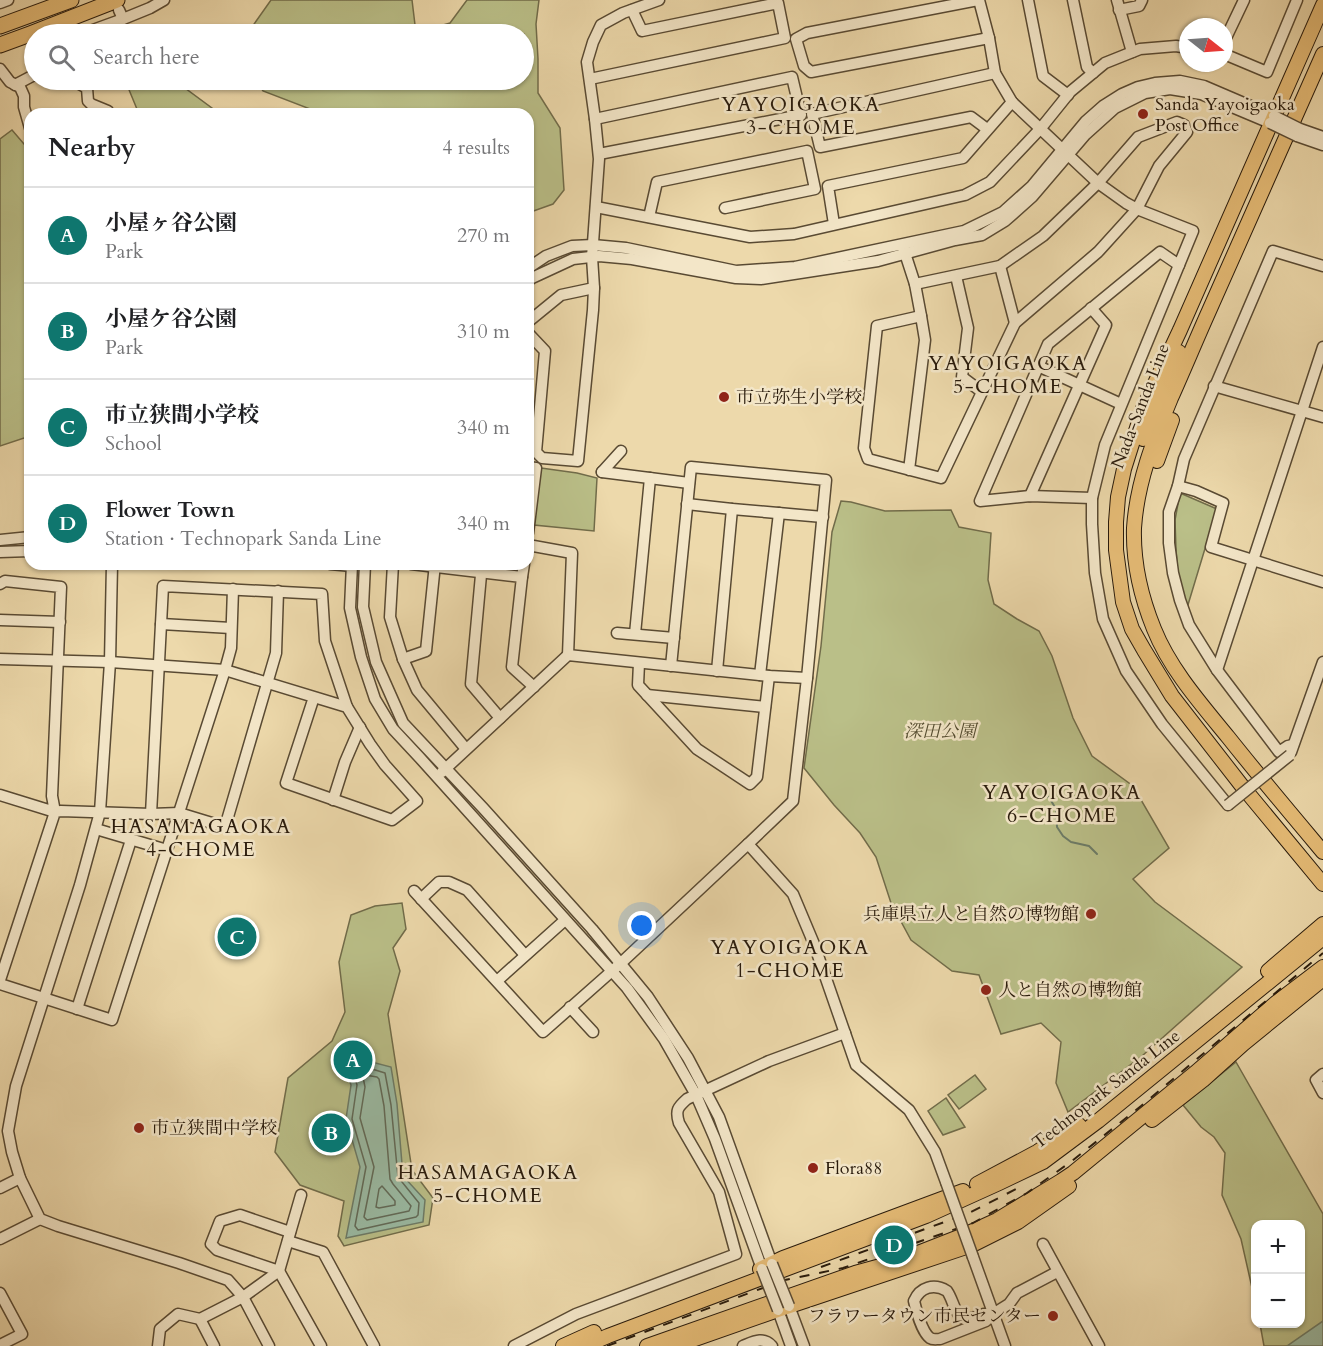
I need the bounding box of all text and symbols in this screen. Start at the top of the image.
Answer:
north arrow [1179,18,1233,72]
search box [24,24,534,90]
icon: search [45,41,78,74]
text: Search here [93,42,200,72]
district label: YAYOIGAOKA 3-CHOME [721,91,881,141]
place label: Sanda Yayoigaoka Post Office [1155,92,1295,138]
marker: Sanda Yayoigaoka Post Office [1136,107,1150,121]
text: Nearby [48,130,136,165]
text: 4 results [442,134,510,161]
text: 小屋ヶ谷公園 [105,208,237,238]
text: A [60,222,75,249]
text: 270 m [457,222,510,249]
text: Park [105,238,143,265]
text: 小屋ケ谷公園 [105,304,237,334]
text: B [60,318,75,345]
text: 310 m [457,318,510,345]
text: Park [105,334,143,361]
street label: Nada-Sanda Line [1105,340,1176,472]
district label: YAYOIGAOKA 5-CHOME [928,350,1088,400]
place label: 市立弥生小学校 [736,385,862,410]
marker: 市立弥生小学校 [717,390,731,404]
text: 市立狭間小学校 [105,400,259,430]
text: C [60,414,75,441]
text: 340 m [457,414,510,441]
text: School [105,430,162,457]
text: Flower Town [105,495,235,525]
text: D [59,510,76,537]
text: 340 m [457,510,510,537]
text: Station · Technopark Sanda Line [105,525,381,552]
park label: 深田公園 [904,719,979,744]
district label: YAYOIGAOKA 6-CHOME [982,779,1142,829]
district label: HASAMAGAOKA 4-CHOME [110,813,292,863]
place label: 兵庫県立人と自然の博物館 [863,902,1079,927]
marker: 兵庫県立人と自然の博物館 [1084,907,1098,921]
your location [627,911,656,940]
pin: C [218,914,256,960]
district label: YAYOIGAOKA 1-CHOME [710,934,870,984]
place label: 人と自然の博物館 [998,978,1142,1003]
marker: 人と自然の博物館 [979,983,993,997]
street label: Technopark Sanda Line [1027,1024,1185,1155]
pin: A [334,1038,372,1082]
pin: B [312,1110,350,1156]
place label: 市立狭間中学校 [151,1116,277,1141]
marker: 市立狭間中学校 [132,1121,146,1135]
place label: Flora88 [825,1156,882,1181]
district label: HASAMAGAOKA 5-CHOME [397,1159,579,1209]
marker: Flora88 [806,1161,820,1175]
map controls [1251,1220,1305,1328]
button: + [1251,1220,1305,1274]
pin: D [874,1222,914,1268]
button: − [1251,1274,1305,1328]
place label: フラワータウン市民センター [808,1304,1041,1329]
marker: フラワータウン市民センター [1046,1309,1060,1323]

